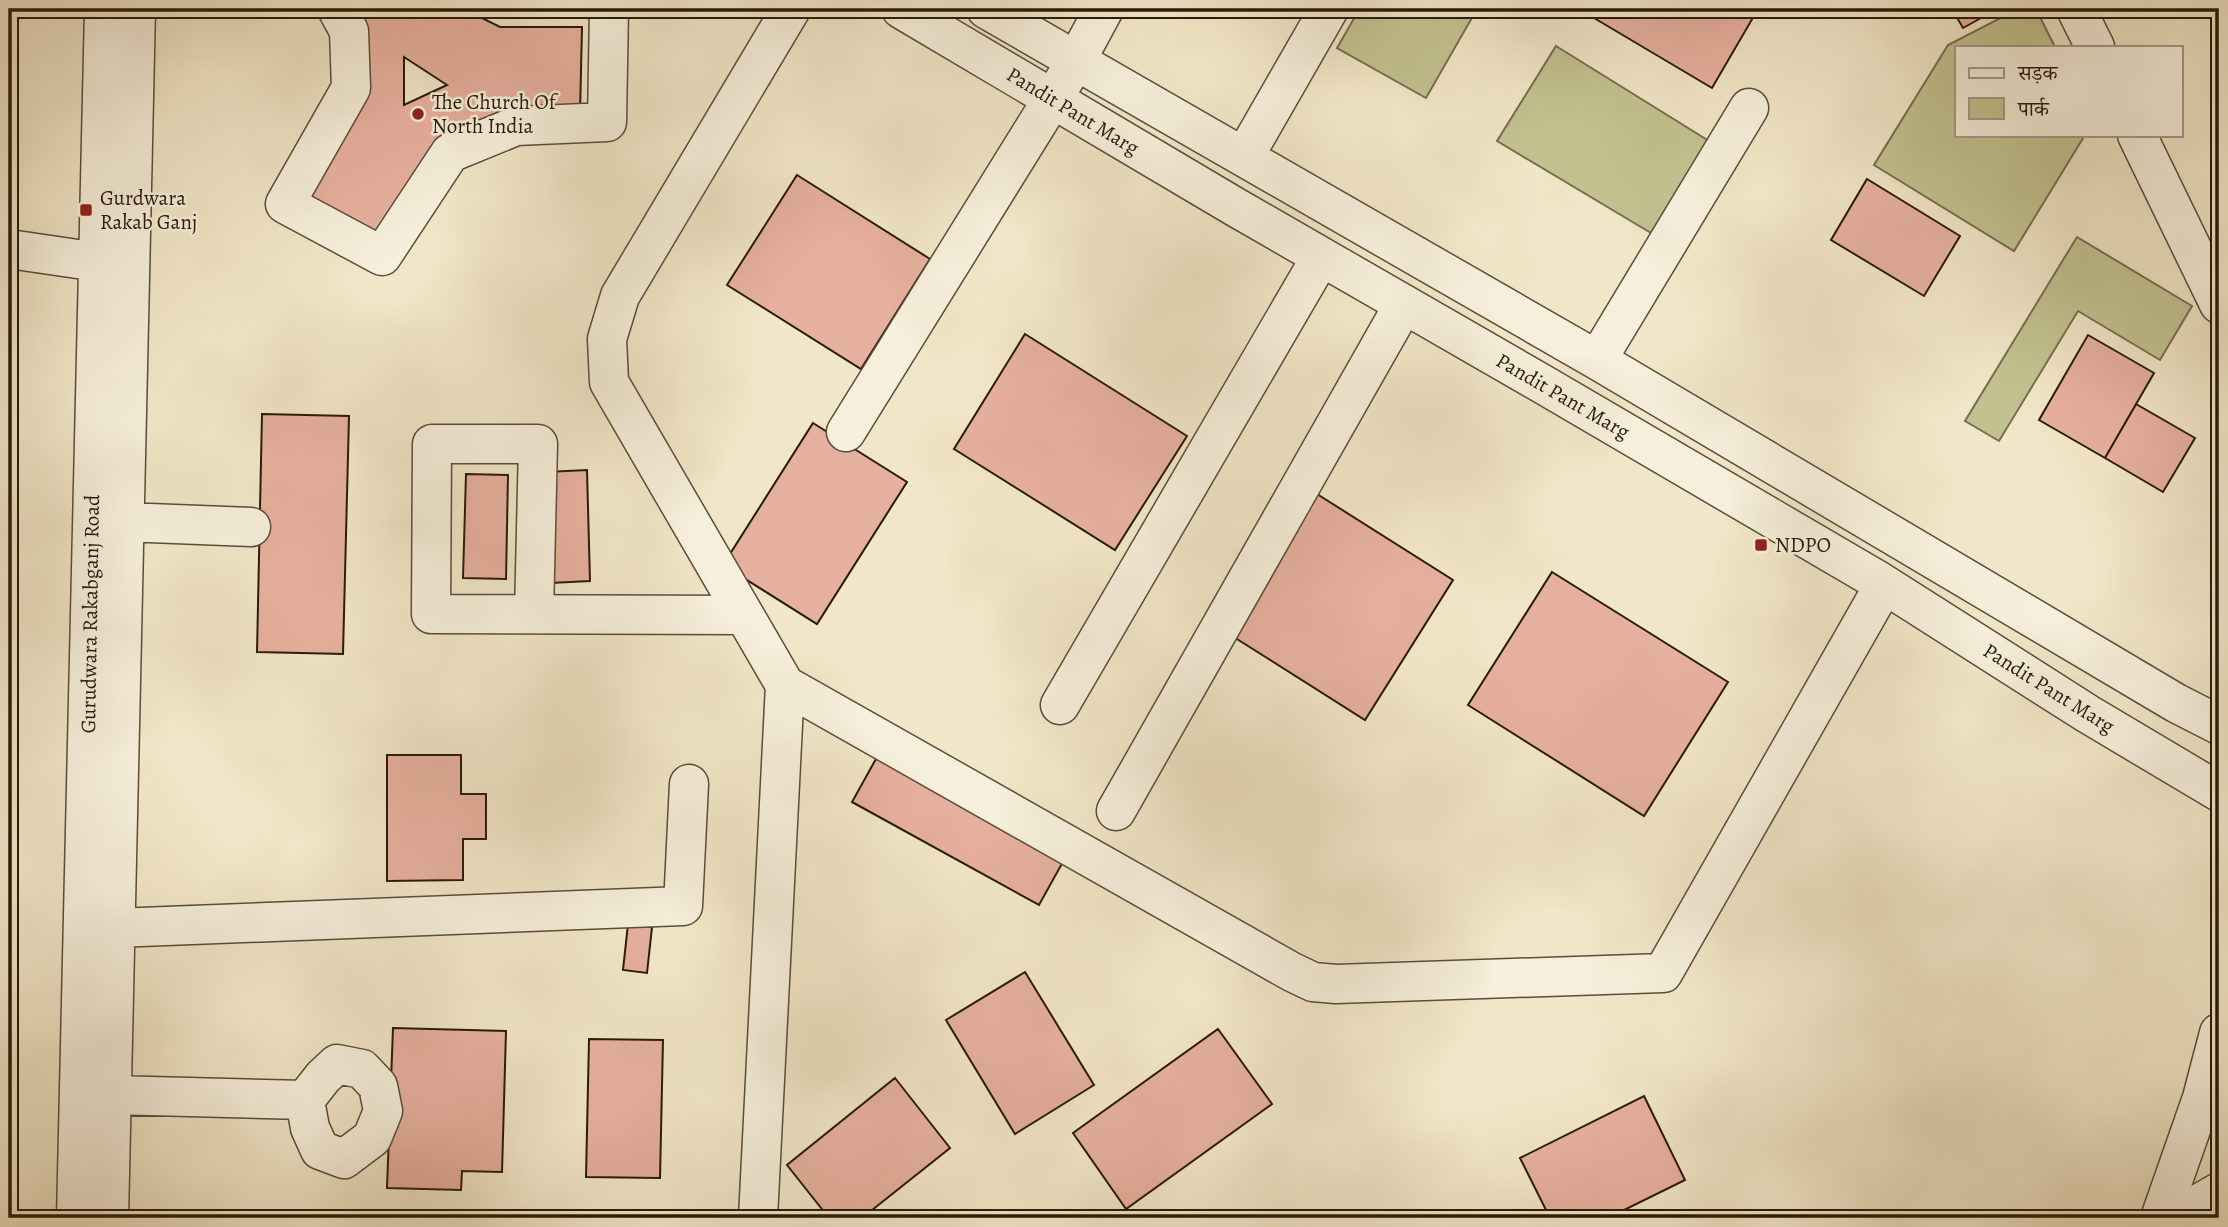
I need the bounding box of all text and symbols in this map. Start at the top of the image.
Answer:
legend [1955,46,2182,136]
text: सड़क [2017,59,2058,87]
street label: Pandit Pant Marg [1001,60,1145,162]
place label: The Church Of North India [432,88,559,140]
text: पार्क [2017,95,2050,123]
marker: The Church Of North India [410,106,426,122]
place label: Gurdwara Rakab Ganj [100,184,197,236]
marker: Gurdwara Rakab Ganj [78,202,94,218]
street label: Pandit Pant Marg [1491,346,1635,446]
street label: Gurudwara Rakabganj Road [74,494,106,734]
place label: NDPO [1775,531,1831,559]
marker: NDPO [1753,537,1769,553]
street label: Pandit Pant Marg [1978,636,2121,740]

